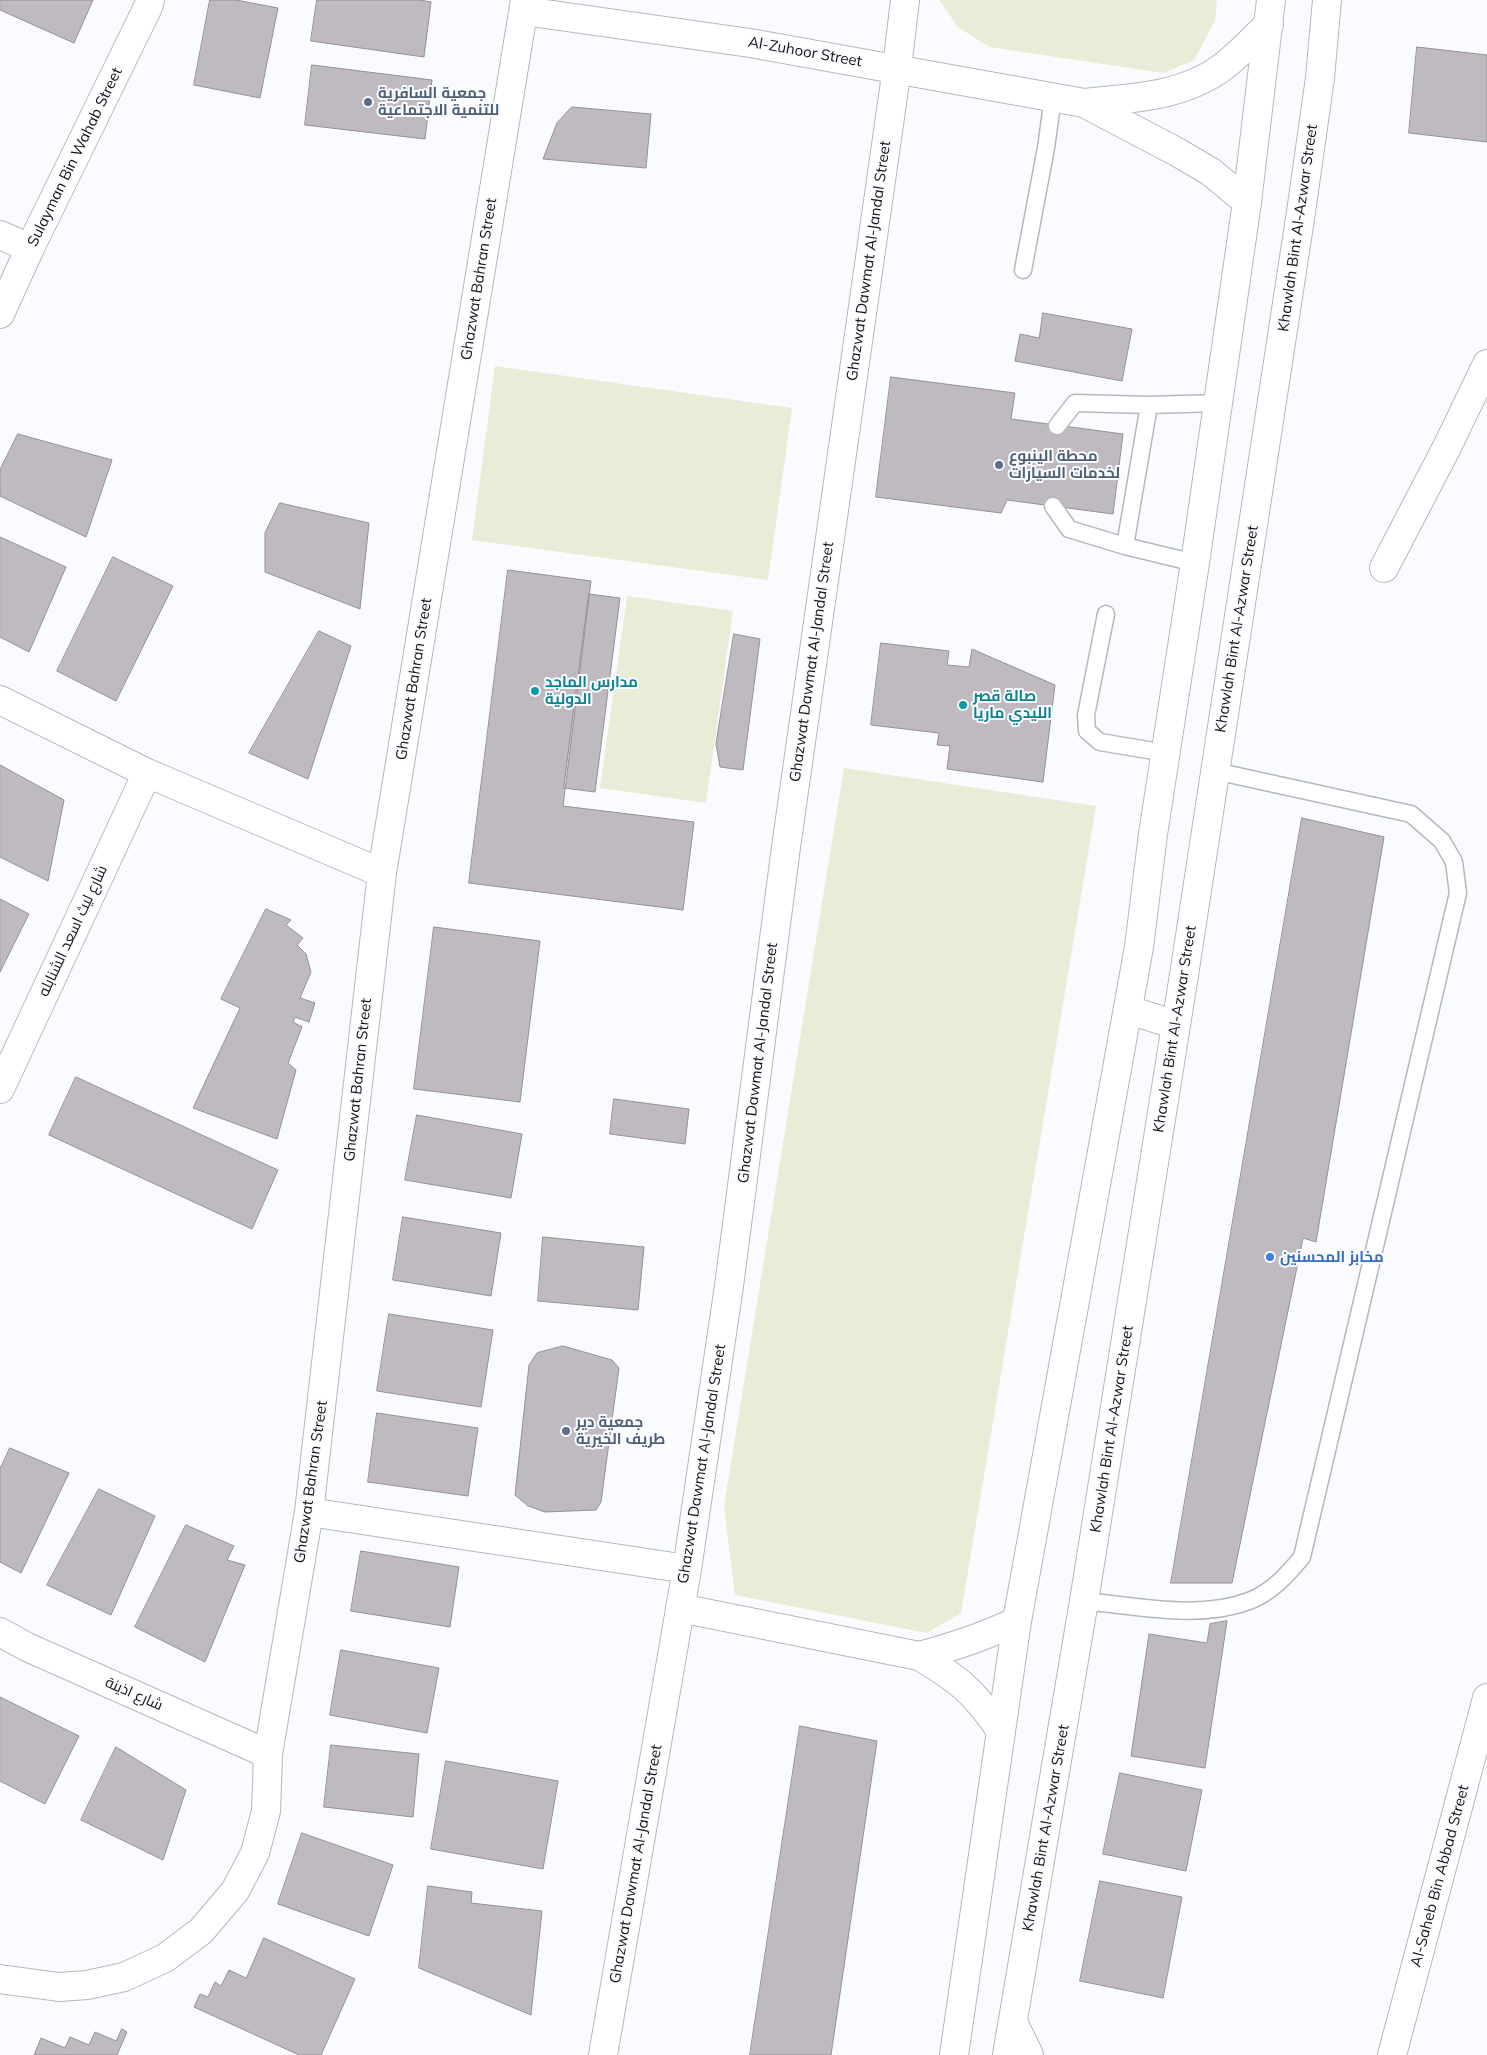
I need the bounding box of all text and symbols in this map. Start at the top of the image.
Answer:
street label: Al-Zuhoor Street [747,33,863,71]
street label: Sulayman Bin Wahab Street [24,65,126,249]
place label: جمعية السافرية للتنمية الاجتماعية [378,84,499,119]
marker: جمعية السافرية للتنمية الاجتماعية [362,96,374,108]
street label: Khawlah Bint Al-Azwar Street [1275,123,1321,333]
street label: Ghazwat Dawmat Al-Jandal Street [843,140,895,382]
street label: Ghazwat Bahran Street [457,197,501,361]
place label: محطة الينبوع لخدمات السيارات [1009,447,1120,482]
marker: محطة الينبوع لخدمات السيارات [993,459,1005,471]
street label: Khawlah Bint Al-Azwar Street [1212,524,1262,734]
street label: Ghazwat Dawmat Al-Jandal Street [786,541,838,783]
street label: Ghazwat Bahran Street [392,597,436,761]
place label: مدارس الماجد الدولية [545,673,638,708]
marker: مدارس الماجد الدولية [529,685,541,697]
place label: صالة قصر الليدي ماريا [973,687,1052,722]
marker: صالة قصر الليدي ماريا [957,699,969,711]
street label: شارع ليث اسعد الشنابله [35,862,111,1000]
street label: Khawlah Bint Al-Azwar Street [1150,924,1200,1134]
street label: Ghazwat Dawmat Al-Jandal Street [734,942,782,1184]
street label: Ghazwat Bahran Street [340,997,376,1163]
place label: مخابز المحسنين [1280,1248,1384,1266]
marker: مخابز المحسنين [1264,1251,1276,1263]
street label: Khawlah Bint Al-Azwar Street [1087,1324,1137,1534]
street label: Ghazwat Dawmat Al-Jandal Street [674,1343,730,1585]
street label: Ghazwat Bahran Street [291,1400,331,1564]
place label: جمعية دير طريف الخيرية [576,1413,665,1448]
marker: جمعية دير طريف الخيرية [560,1425,572,1437]
street label: شارع اذينة [102,1673,166,1715]
street label: Khawlah Bint Al-Azwar Street [1019,1723,1073,1933]
street label: Ghazwat Dawmat Al-Jandal Street [606,1743,666,1985]
street label: Al-Saheb Bin Abbad Street [1407,1783,1473,1969]

